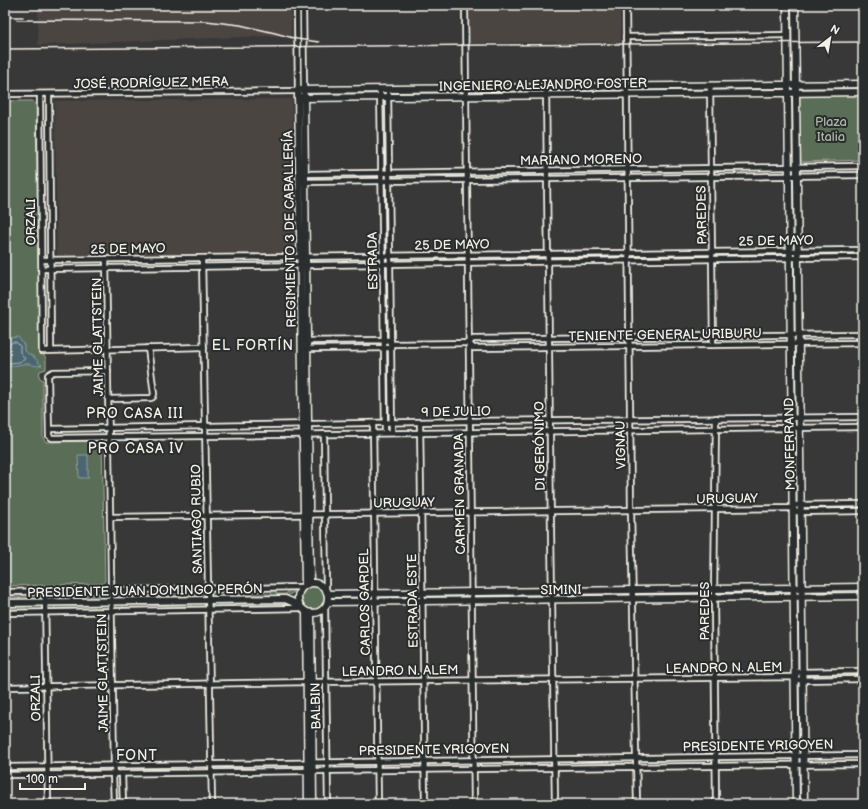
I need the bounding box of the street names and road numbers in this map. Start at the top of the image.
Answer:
street label: JOSÉ RODRÍGUEZ MERA [74,73,228,92]
street label: INGENIERO ALEJANDRO FOSTER [439,75,647,95]
street label: REGIMIENTO 3 DE CABALLERÍA [279,130,300,328]
street label: MARIANO MORENO [520,151,642,169]
street label: PAREDES [693,185,711,245]
street label: ORZALI [23,199,39,245]
street label: ESTRADA [364,232,382,290]
street label: 25 DE MAYO [738,232,814,250]
street label: 25 DE MAYO [414,236,490,254]
street label: 25 DE MAYO [90,240,166,258]
street label: JAIME GLATTSTEIN [89,277,107,396]
street label: TENIENTE GENERAL URIBURU [568,325,762,345]
street label: MONFERRAND [781,397,799,491]
street label: DI GERÓNIMO [530,401,549,491]
street label: 9 DE JULIO [421,403,491,421]
street label: VIGNAU [613,420,629,469]
street label: CARMEN GRANADA [451,433,469,555]
street label: SANTIAGO RUBIO [188,464,206,574]
street label: URUGUAY [696,490,758,508]
street label: URUGUAY [373,494,435,512]
street label: CARLOS GARDEL [356,548,374,656]
street label: ESTRADA ESTE [404,553,422,648]
street label: PRESIDENTE JUAN DOMINGO PERÓN [27,580,263,601]
street label: PAREDES [697,581,713,640]
street label: SIMINI [540,582,582,598]
street label: JAIME GLATTSTEIN [94,613,112,732]
street label: LEANDRO N. ALEM [665,659,783,677]
street label: LEANDRO N. ALEM [341,662,459,680]
street label: ORZALI [28,675,44,721]
street label: BALBIN [308,682,324,730]
street label: PRESIDENTE YRIGOYEN [683,737,833,755]
street label: PRESIDENTE YRIGOYEN [359,741,509,759]

